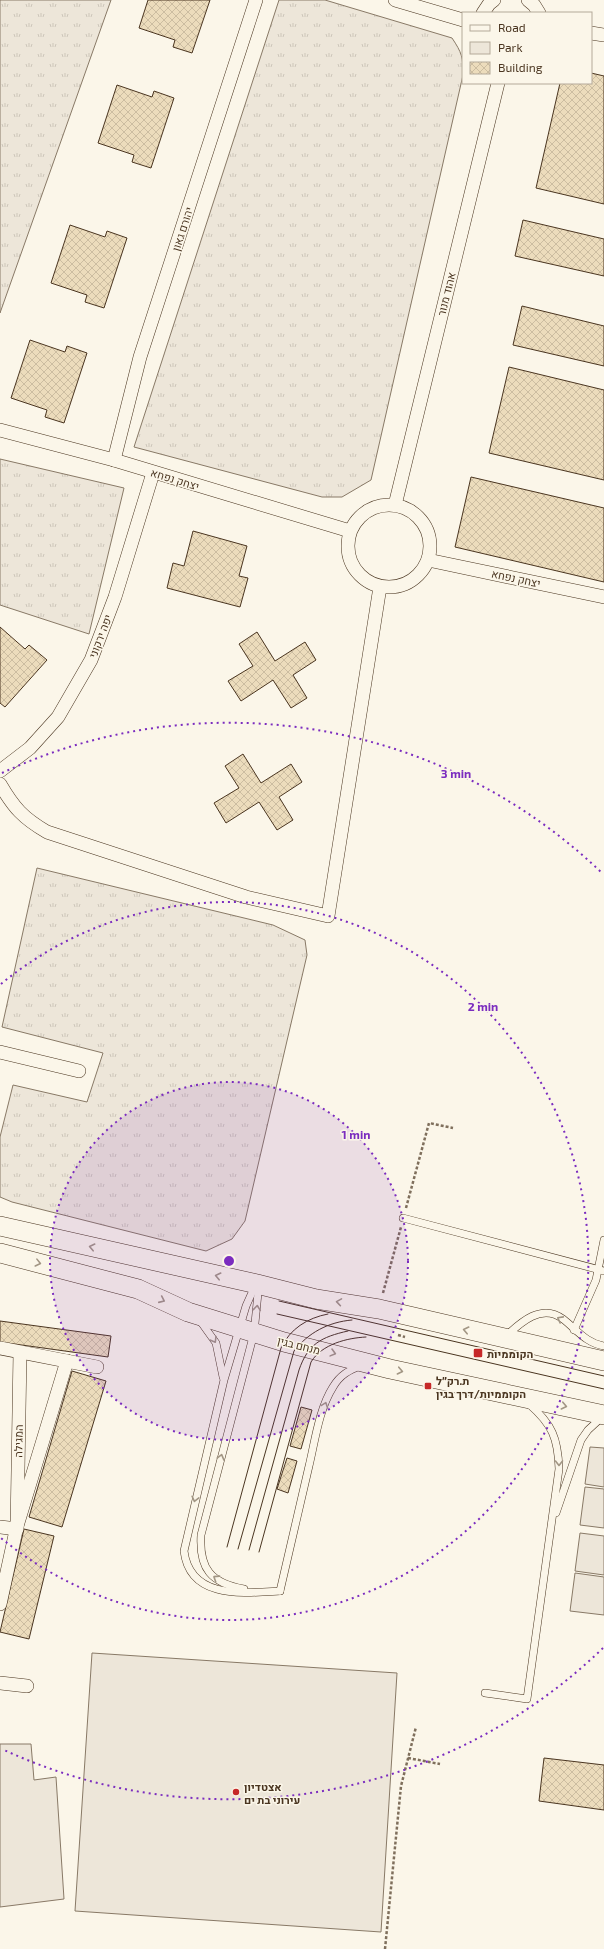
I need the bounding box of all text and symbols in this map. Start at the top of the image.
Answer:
legend [462,12,592,84]
text: Road [498,20,526,34]
text: Park [498,40,523,54]
text: Building [498,60,543,74]
street label: יהורם גאון [169,205,195,253]
street label: אהוד מנור [434,271,458,317]
street label: יצחק נפחא [149,465,201,493]
street label: יצחק נפחא [490,566,542,590]
street label: יפה ירקוני [86,613,114,659]
text: 3 min [441,766,471,780]
text: 2 min [468,999,498,1013]
text: 1 min [342,1127,370,1141]
one-way arrow [88,1244,95,1252]
centre of rings [222,1254,236,1268]
one-way arrow [35,1258,41,1266]
one-way arrow [215,1272,222,1280]
one-way arrow [158,1295,166,1303]
one-way arrow [336,1299,342,1307]
one-way arrow [253,1305,262,1311]
one-way arrow [557,1316,564,1323]
one-way arrow [463,1326,469,1334]
street label: מנחם בגין [276,1333,322,1357]
one-way arrow [209,1336,216,1343]
marker: הקוממיות [472,1347,484,1359]
place label: הקוממיות [487,1347,534,1360]
one-way arrow [329,1349,336,1357]
one-way arrow [396,1366,403,1374]
place label: ת.רק״ל הקוממיות/דרך בגין [436,1374,526,1400]
marker: ת.רק״ל הקוממיות/דרך בגין [423,1381,433,1391]
one-way arrow [321,1402,329,1409]
one-way arrow [561,1402,567,1410]
street label: המגילה [11,1424,25,1458]
one-way arrow [217,1453,225,1460]
one-way arrow [555,1460,563,1466]
one-way arrow [191,1495,200,1502]
one-way arrow [213,1576,220,1583]
place label: אצטדיון עירוני בת ים [244,1780,300,1806]
marker: אצטדיון עירוני בת ים [231,1787,241,1797]

